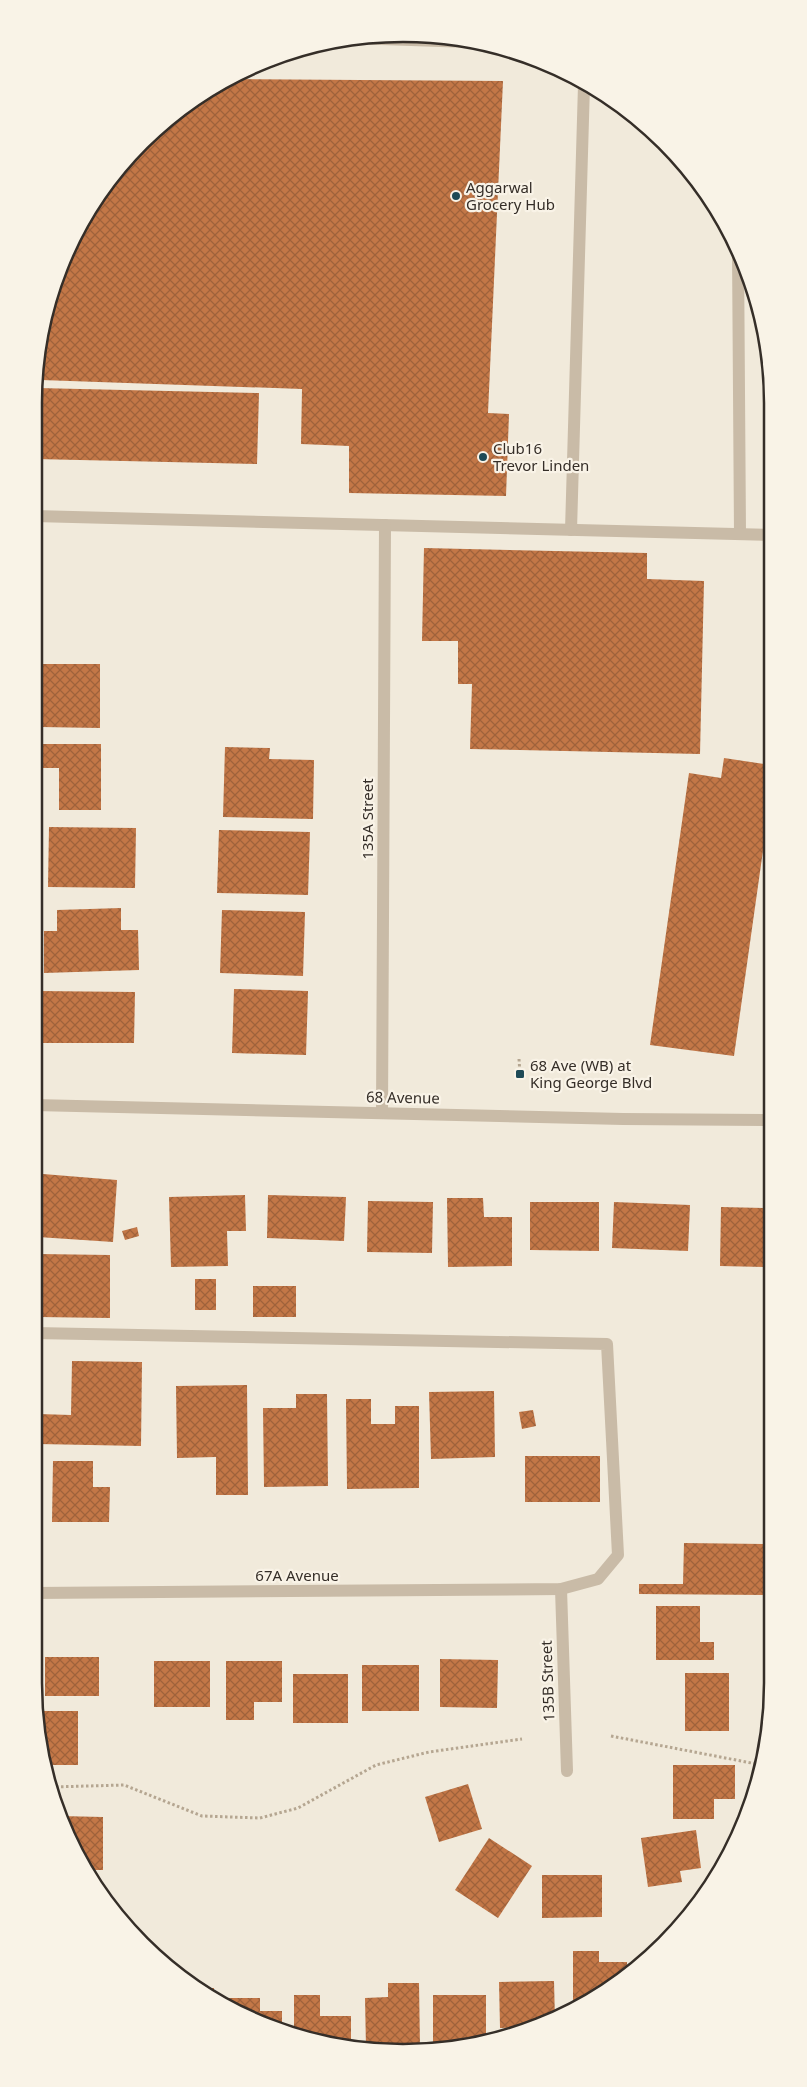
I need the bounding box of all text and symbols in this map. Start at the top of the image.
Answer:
place label: Aggarwal Grocery Hub [466,177,555,214]
marker: Aggarwal Grocery Hub [450,190,462,202]
place label: Club16 Trevor Linden [493,438,589,475]
marker: Club16 Trevor Linden [477,451,489,463]
street label: 135A Street [357,778,377,860]
place label: 68 Ave (WB) at King George Blvd [530,1055,652,1092]
marker: 68 Ave (WB) at King George Blvd [514,1068,526,1080]
street label: 68 Avenue [366,1086,440,1108]
street label: 67A Avenue [255,1565,339,1585]
street label: 135B Street [536,1639,558,1722]

